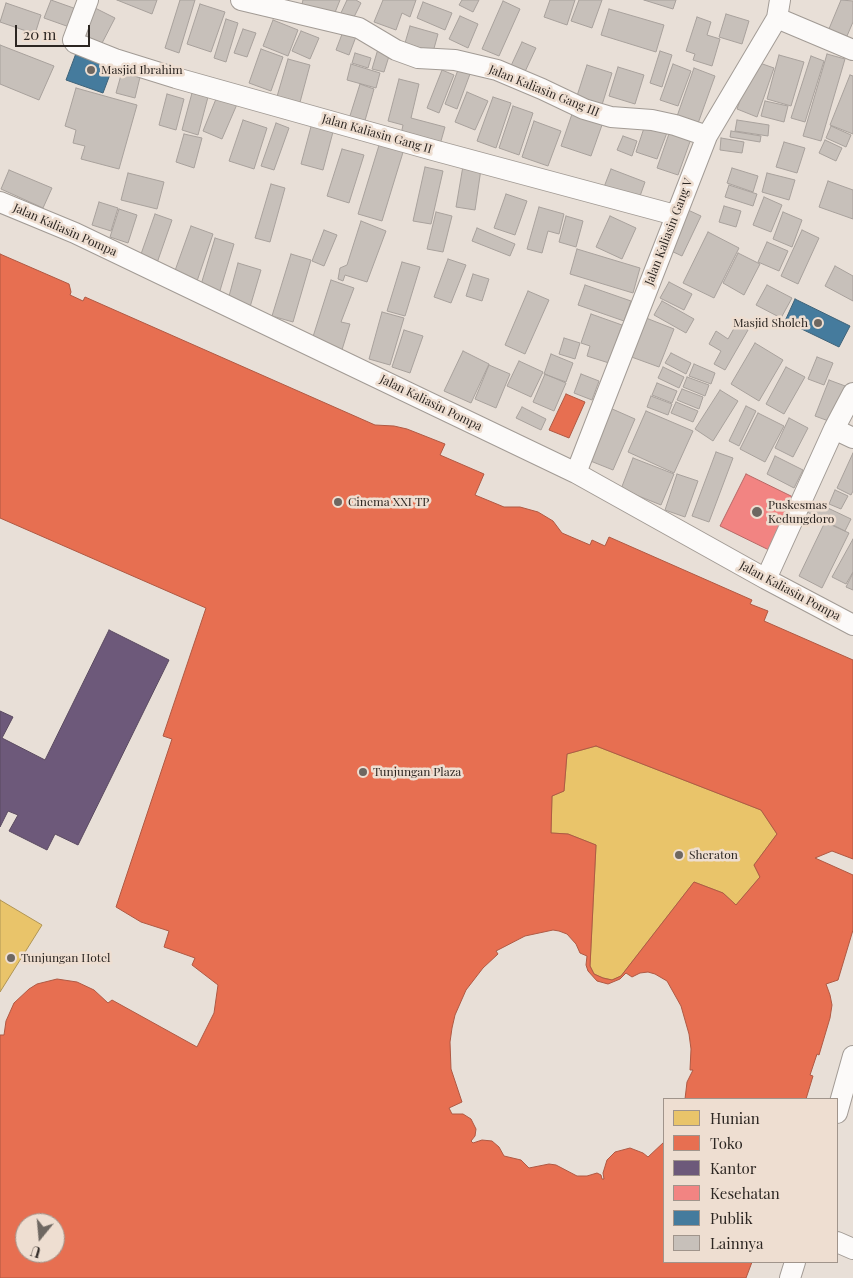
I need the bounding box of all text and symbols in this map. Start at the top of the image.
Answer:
scale bar [18,15,92,47]
text: 20 m [23,24,56,44]
street label: Jalan Kaliasin Gang III [487,62,601,120]
place label: Masjid Ibrahim [101,63,183,77]
marker: Masjid Ibrahim [85,64,97,76]
street label: Jalan Kaliasin Gang II [320,111,434,157]
street label: Jalan Kaliasin Gang V [642,177,696,287]
street label: Jalan Kaliasin Pompa [11,201,119,259]
place label: Masjid Sholeh [733,316,808,330]
marker: Masjid Sholeh [812,317,824,329]
street label: Jalan Kaliasin Pompa [377,372,485,434]
place label: Cinema XXI TP [348,495,429,509]
marker: Cinema XXI TP [332,496,344,508]
place label: Puskesmas Kedungdoro [768,498,834,526]
marker: Puskesmas Kedungdoro [750,505,764,519]
street label: Jalan Kaliasin Pompa [737,558,843,624]
place label: Tunjungan Plaza [373,765,461,779]
marker: Tunjungan Plaza [357,766,369,778]
place label: Sheraton [689,848,738,862]
marker: Sheraton [673,849,685,861]
place label: Tunjungan Hotel [21,951,111,965]
marker: Tunjungan Hotel [5,952,17,964]
legend [663,1098,838,1263]
text: Hunian [710,1108,760,1128]
text: Toko [710,1133,743,1153]
text: Kantor [710,1158,756,1178]
text: Kesehatan [710,1183,780,1203]
text: Publik [710,1208,753,1228]
north arrow [15,1213,65,1263]
text: Lainnya [710,1233,763,1253]
text: U [28,1241,43,1262]

